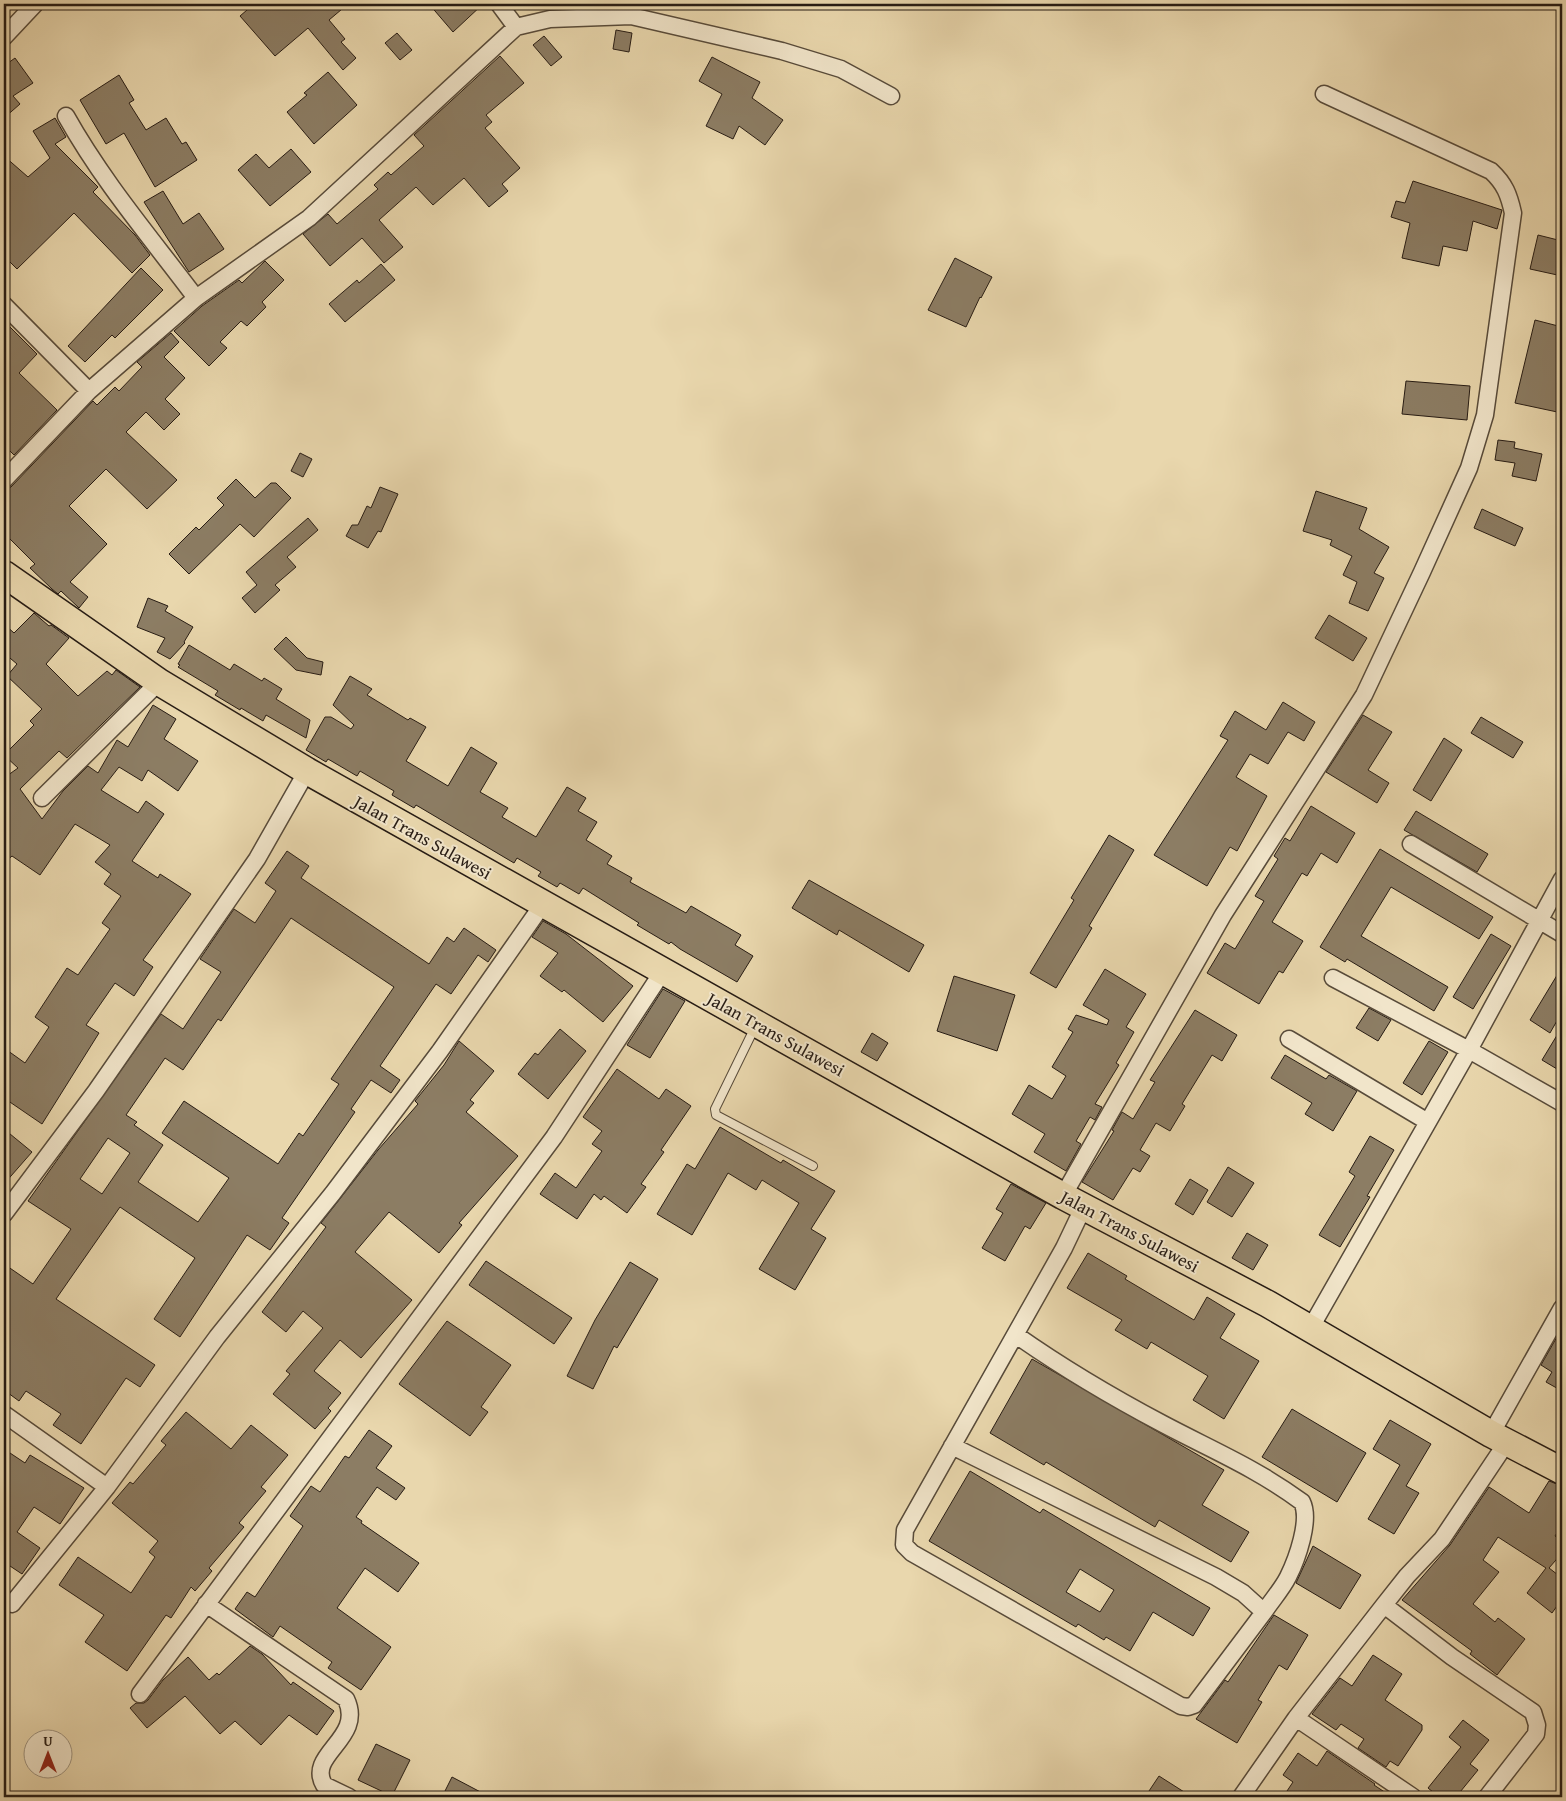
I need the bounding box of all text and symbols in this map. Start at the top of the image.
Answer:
street label: Jalan Trans Sulawesi [347,787,497,886]
street label: Jalan Trans Sulawesi [700,984,850,1083]
street label: Jalan Trans Sulawesi [1054,1182,1204,1279]
north arrow [22,1728,72,1778]
text: U [43,1731,53,1751]

